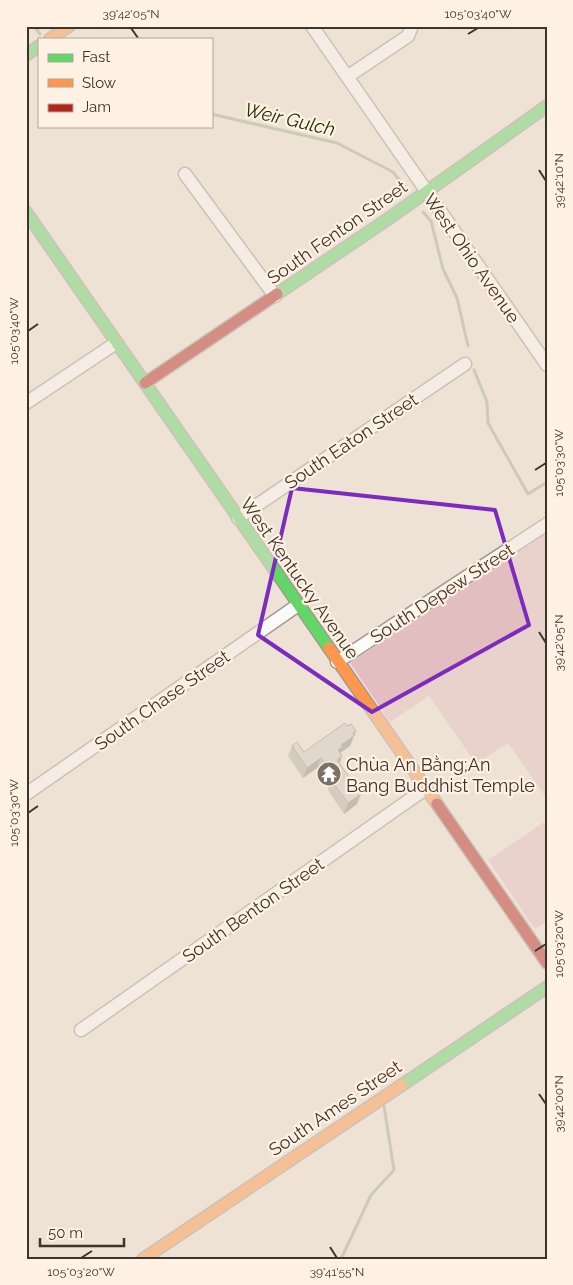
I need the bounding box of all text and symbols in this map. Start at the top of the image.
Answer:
text: 39°42'05"N [103,7,159,21]
text: 105°03'40"W [444,7,512,21]
legend [38,38,212,128]
text: Fast [82,48,110,66]
text: Slow [82,74,116,92]
text: Jam [82,98,111,116]
water label: Weir Gulch [243,98,337,140]
text: 39°42'10"N [552,153,566,209]
street label: South Fenton Street [263,176,411,288]
street label: West Ohio Avenue [419,189,525,327]
text: 105°03'40"W [7,297,21,365]
street label: South Eaton Street [281,389,421,493]
text: 105°03'30"W [552,429,566,497]
street label: West Kentucky Avenue [236,493,364,663]
street label: South Depew Street [366,539,518,647]
text: 39°42'05"N [552,615,566,671]
street label: South Chase Street [91,646,233,754]
place label: Chùa An Bằng;An Bang Buddhist Temple [346,754,535,796]
temple icon: Chùa An Bằng;An Bang Buddhist Temple [316,761,342,787]
text: 105°03'30"W [7,779,21,847]
street label: South Benton Street [178,853,328,967]
text: 105°03'20"W [552,910,566,978]
street label: South Ames Street [265,1056,405,1160]
text: 39°42'00"N [552,1075,566,1133]
scale bar [40,1215,124,1247]
text: 50 m [48,1224,83,1242]
text: 105°03'20"W [47,1265,115,1279]
text: 39°41'55"N [310,1265,364,1279]

